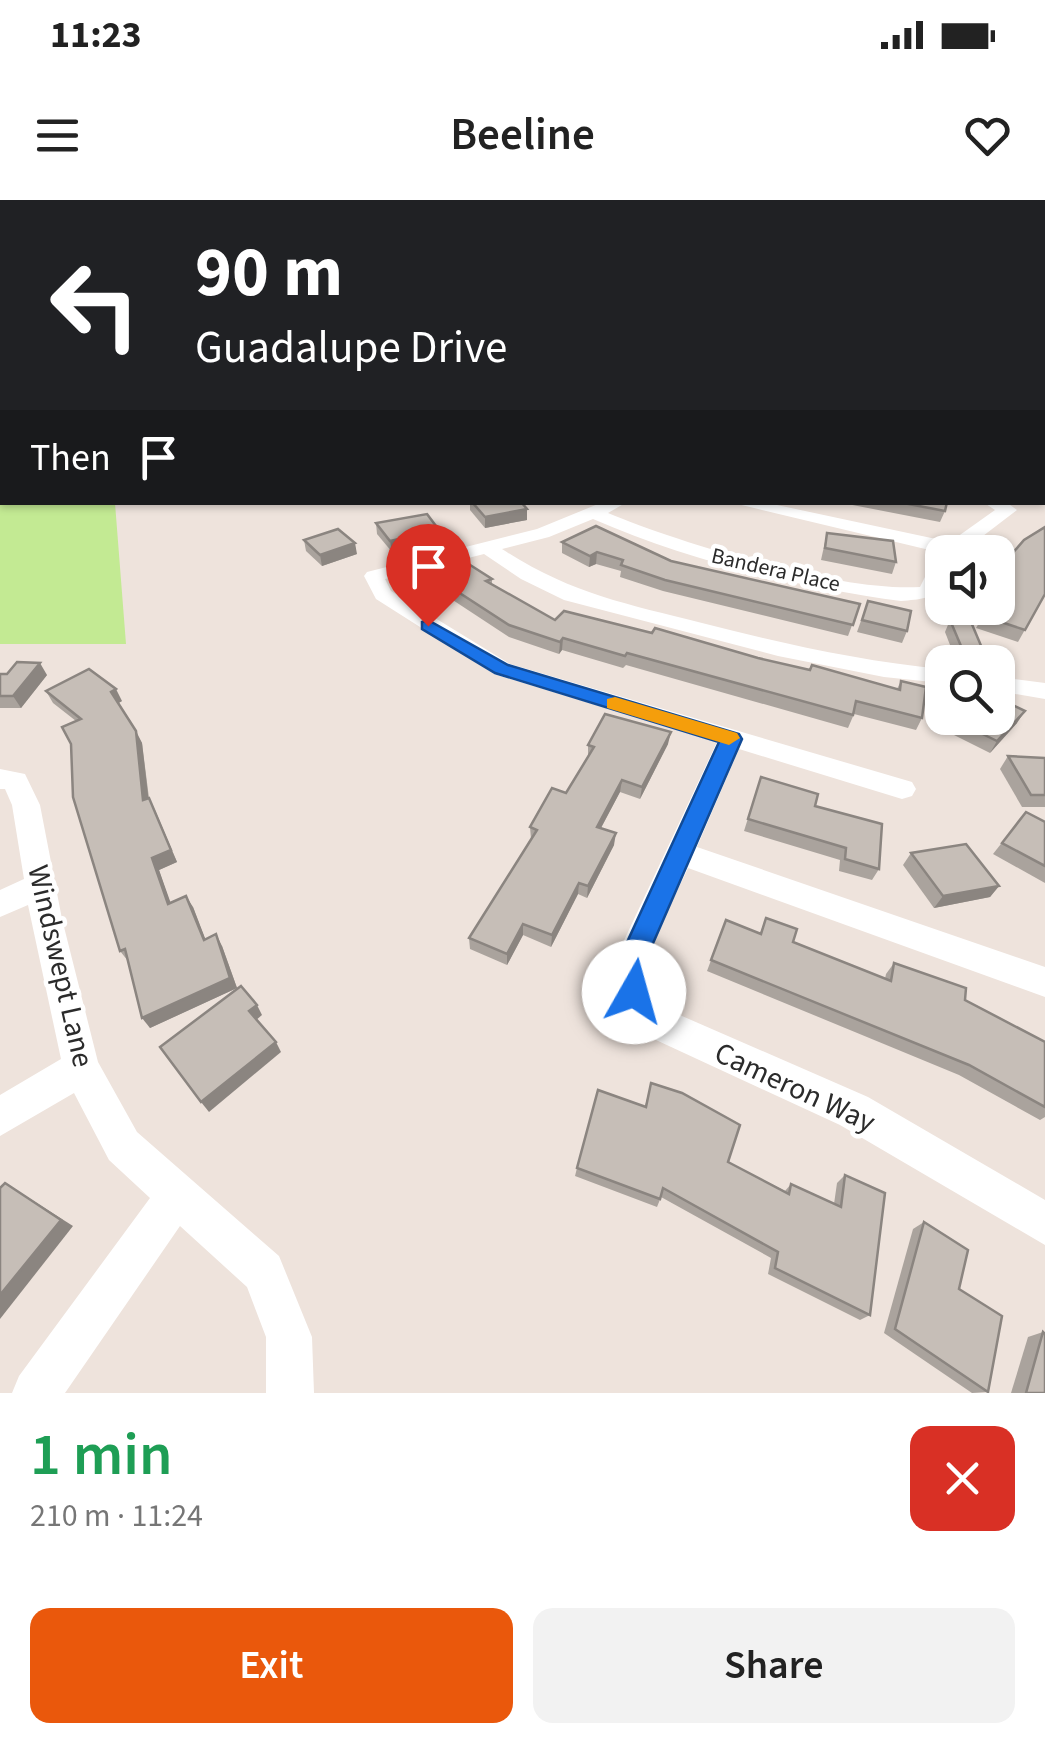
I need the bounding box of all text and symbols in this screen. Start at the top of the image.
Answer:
text: 11:23 [50,8,142,62]
text: Beeline [450,103,595,167]
icon: menu [30,108,85,163]
icon: heart [960,108,1015,163]
text: 90 m [195,223,343,323]
icon: left [30,240,160,370]
text: Guadalupe Drive [195,316,507,380]
icon: arrive [131,430,186,485]
text: Then [30,431,111,485]
pin [386,524,471,627]
map controls [925,535,1015,735]
button: sound [925,535,1015,625]
icon: arrive [401,539,456,594]
street label: Bandera Place [708,540,843,600]
button: search [925,645,1015,735]
street label: Windswept Lane [16,861,105,1071]
position arrow [582,940,686,1044]
street label: Cameron Way [707,1031,882,1143]
text: 1 min [30,1413,173,1498]
button: close [910,1426,1015,1531]
text: 210 m · 11:24 [30,1493,203,1539]
button: Exit [30,1608,513,1723]
button: Share [533,1608,1015,1723]

